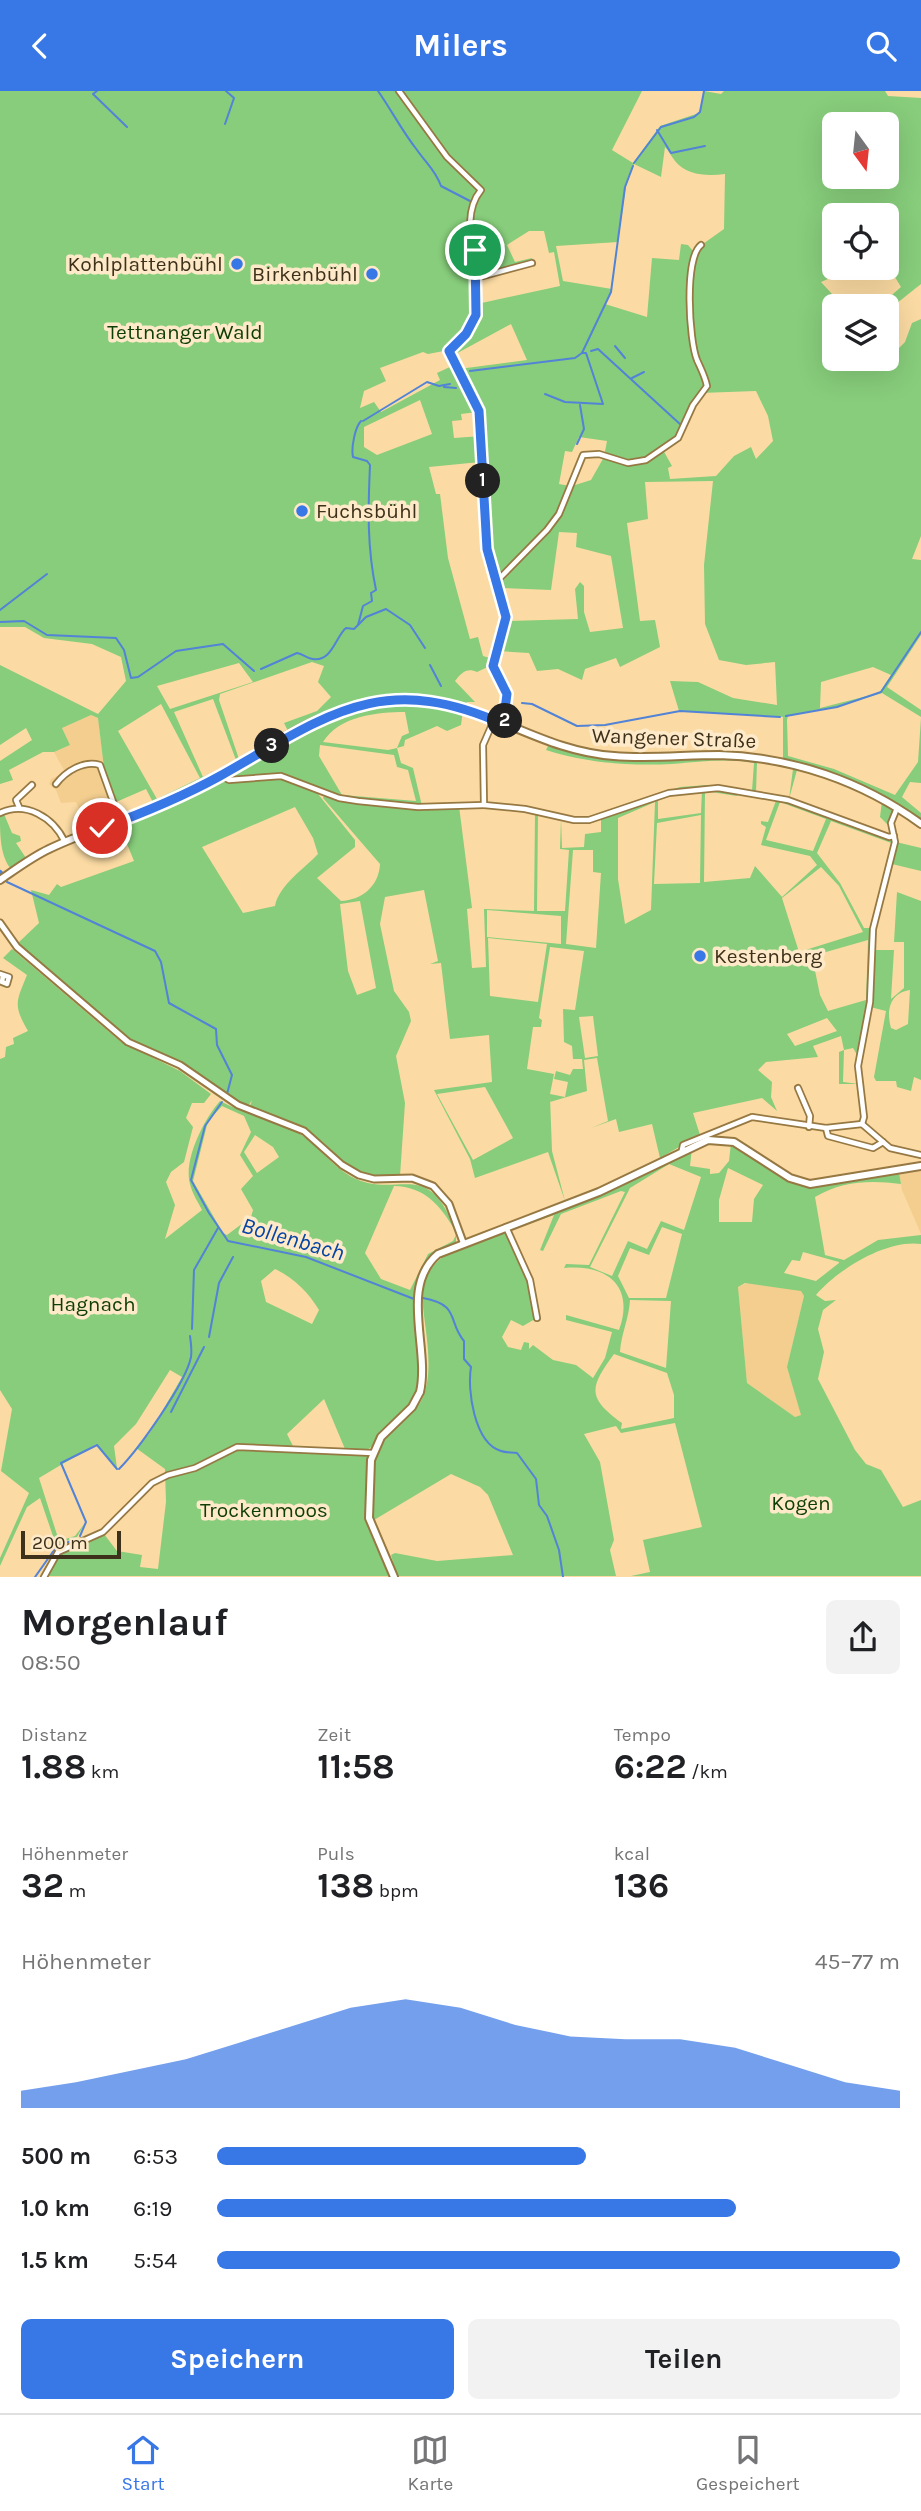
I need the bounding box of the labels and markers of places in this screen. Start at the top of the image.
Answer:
pin [445,220,505,280]
place label: Kohlplattenbühl [68,252,223,276]
marker: Kohlplattenbühl [229,256,245,272]
place label: Birkenbühl [252,262,358,286]
marker: Birkenbühl [364,266,380,282]
pin: 1 [466,463,500,499]
place label: Fuchsbühl [316,499,417,523]
marker: Fuchsbühl [294,503,310,519]
pin: 2 [488,703,522,739]
pin: 3 [254,729,290,763]
pin [72,798,132,858]
place label: Kestenberg [714,944,822,968]
marker: Kestenberg [692,948,708,964]

